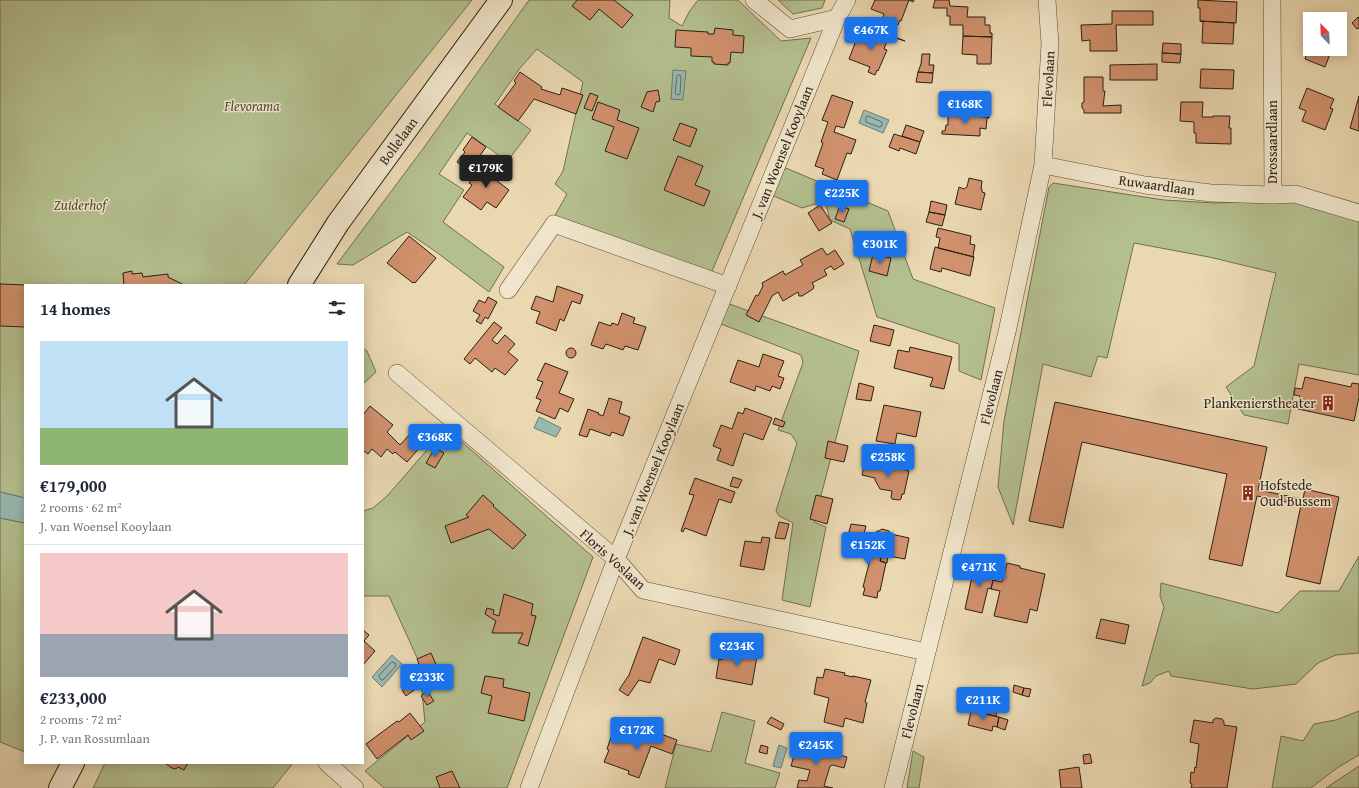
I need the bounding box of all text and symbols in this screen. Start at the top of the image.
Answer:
north arrow [1303,12,1347,56]
map controls [1303,12,1347,56]
pin: €467K [843,17,899,51]
text: €467K [853,20,889,39]
street label: Flevolaan [1037,50,1059,108]
street label: J. van Woensel Kooylaan [745,82,818,223]
pin: €168K [937,91,993,125]
text: €168K [947,94,983,113]
park label: Flevorama [223,96,280,116]
street label: Drossaardlaan [1262,100,1282,184]
street label: Bollelaan [374,113,422,169]
pin: €179K [458,155,514,189]
text: €179K [468,158,504,177]
street label: Ruwaardlaan [1118,170,1197,200]
pin: €225K [814,180,870,214]
text: €225K [824,183,860,202]
park label: Zuiderhof [54,195,109,215]
pin: €301K [852,231,908,265]
text: €301K [862,234,898,253]
text: 14 homes [40,296,111,321]
icon: filters [326,297,348,319]
icon: home [158,367,230,439]
street label: Flevolaan [974,367,1008,427]
place label: Plankenierstheater [1204,393,1316,413]
building icon: Plankenierstheater [1319,394,1337,412]
street label: J. van Woensel Kooylaan [616,399,689,540]
pin: €368K [407,424,463,458]
text: €368K [417,427,453,446]
pin: €258K [860,444,916,478]
text: €258K [870,447,906,466]
text: €179,000 [40,473,106,498]
place label: Hofstede Oud Bussem [1260,475,1332,511]
building icon: Hofstede Oud Bussem [1239,484,1257,502]
text: 2 rooms · 62 m² [40,498,122,517]
text: J. van Woensel Kooylaan [40,517,172,536]
street label: Floris Voslaan [576,524,650,594]
pin: €152K [840,532,896,566]
text: €152K [850,535,886,554]
pin: €471K [951,554,1007,588]
text: €471K [961,557,997,576]
icon: home [158,579,230,651]
pin: €234K [709,633,765,667]
text: €234K [719,636,755,655]
pin: €233K [399,664,455,698]
text: €233K [409,667,445,686]
street label: Flevolaan [895,681,929,741]
text: €233,000 [40,685,106,710]
pin: €211K [955,687,1011,721]
text: €211K [965,690,1001,709]
text: 2 rooms · 72 m² [40,710,122,729]
pin: €172K [609,717,665,751]
text: €172K [619,720,655,739]
text: J. P. van Rossumlaan [40,729,150,748]
pin: €245K [788,732,844,766]
text: €245K [798,735,834,754]

